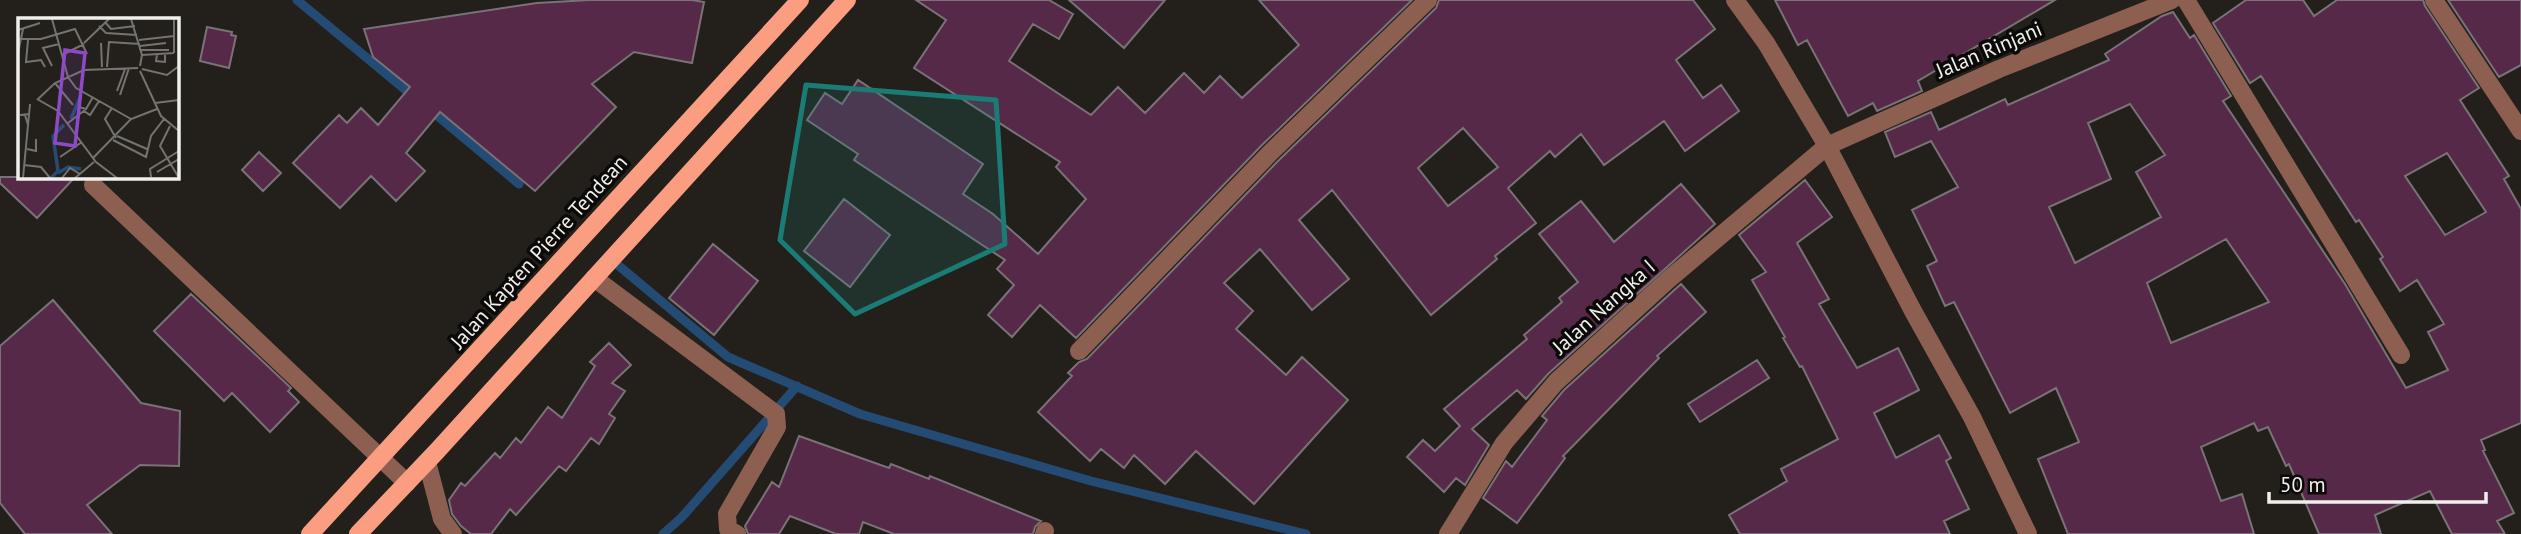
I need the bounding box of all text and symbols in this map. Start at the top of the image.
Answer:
street label: Jalan Rinjani [1931,15,2046,84]
inset map [18,18,178,178]
street label: Jalan Kapten Pierre Tendean [444,149,633,355]
street label: Jalan Nangka I [1546,253,1661,361]
scale bar [2269,461,2486,505]
text: 50 m [2280,471,2326,498]

